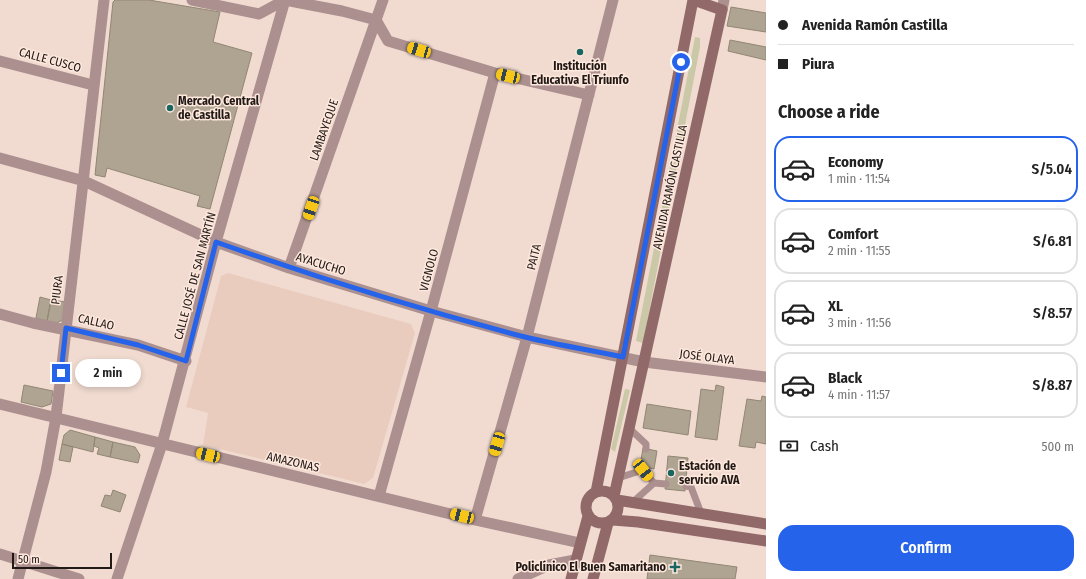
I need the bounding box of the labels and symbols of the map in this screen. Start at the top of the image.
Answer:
car [406,41,432,59]
street label: CALLE CUSCO [17,45,83,75]
marker: Institución Educativa El Triunfo [575,47,585,57]
route start [672,53,690,71]
place label: Institución Educativa El Triunfo [531,59,629,87]
car [495,67,521,85]
place label: Mercado Central de Castilla [178,94,260,122]
street label: LAMBAYEQUE [307,97,341,163]
marker: Mercado Central de Castilla [165,103,175,113]
street label: AVENIDA RAMÓN CASTILLA [649,123,690,251]
car [301,195,321,221]
street label: CALLE JOSÉ DE SAN MARTÍN [170,210,219,341]
street label: PAITA [524,242,544,271]
street label: VIGNOLO [417,247,441,293]
street label: AYACUCHO [294,250,348,278]
street label: PIURA [48,274,66,305]
street label: CALLAO [77,311,115,333]
street label: JOSÉ OLAYA [679,346,736,367]
callout: 2 min [75,359,141,387]
route end [52,364,70,382]
car [488,431,506,457]
car [195,446,221,464]
street label: AMAZONAS [265,449,321,475]
car [631,457,655,483]
place label: Estación de servicio AVA [679,459,740,487]
marker: Estación de servicio AVA [666,468,676,478]
car [449,507,475,525]
scale bar [12,551,112,570]
place label: Policlínico El Buen Samaritano [515,560,667,574]
marker: Policlínico El Buen Samaritano [669,561,681,573]

